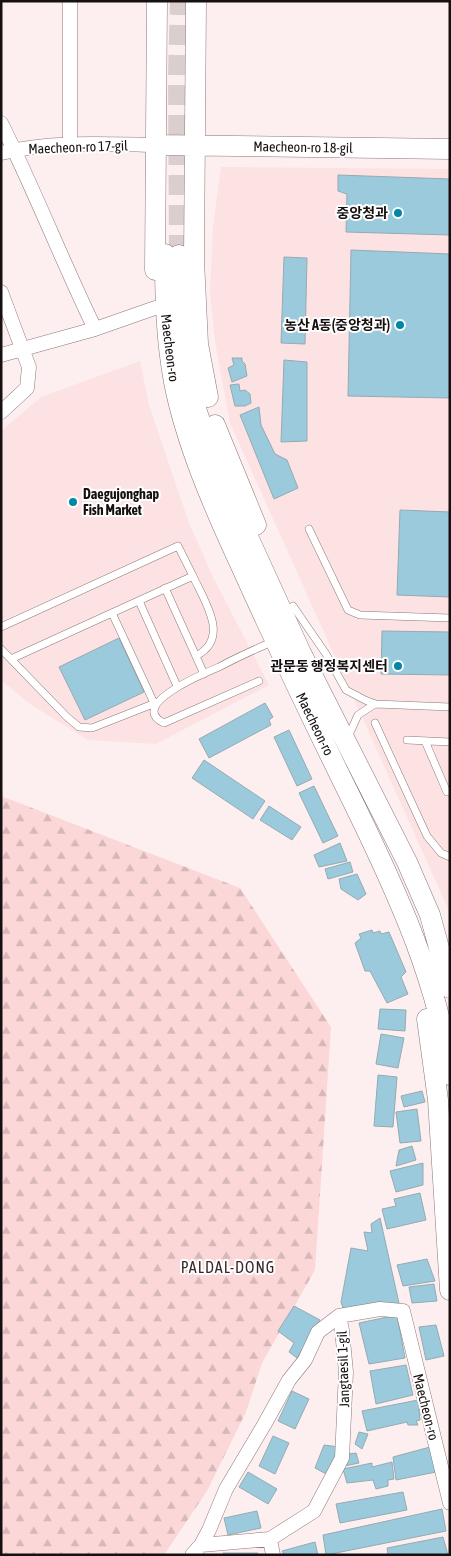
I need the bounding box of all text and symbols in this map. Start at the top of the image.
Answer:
street label: Maecheon-ro 17-gil [28,137,128,157]
street label: Maecheon-ro 18-gil [253,138,353,156]
place label: 중앙청과 [336,205,388,221]
marker: 중앙청과 [392,207,404,219]
street label: Maecheon-ro [158,313,182,383]
place label: 농산 A동(중앙청과) [284,317,390,333]
marker: 농산 A동(중앙청과) [394,319,406,331]
place label: Daegujonghap Fish Market [83,486,159,518]
marker: Daegujonghap Fish Market [67,496,79,508]
place label: 관문동 행정복지센터 [270,658,388,674]
marker: 관문동 행정복지센터 [392,660,404,672]
street label: Maecheon-ro [293,690,337,758]
district label: PALDAL-DONG [181,1258,275,1276]
street label: Jangtaesil 1-gil [334,1330,352,1408]
street label: Maecheon-ro [410,1372,442,1442]

